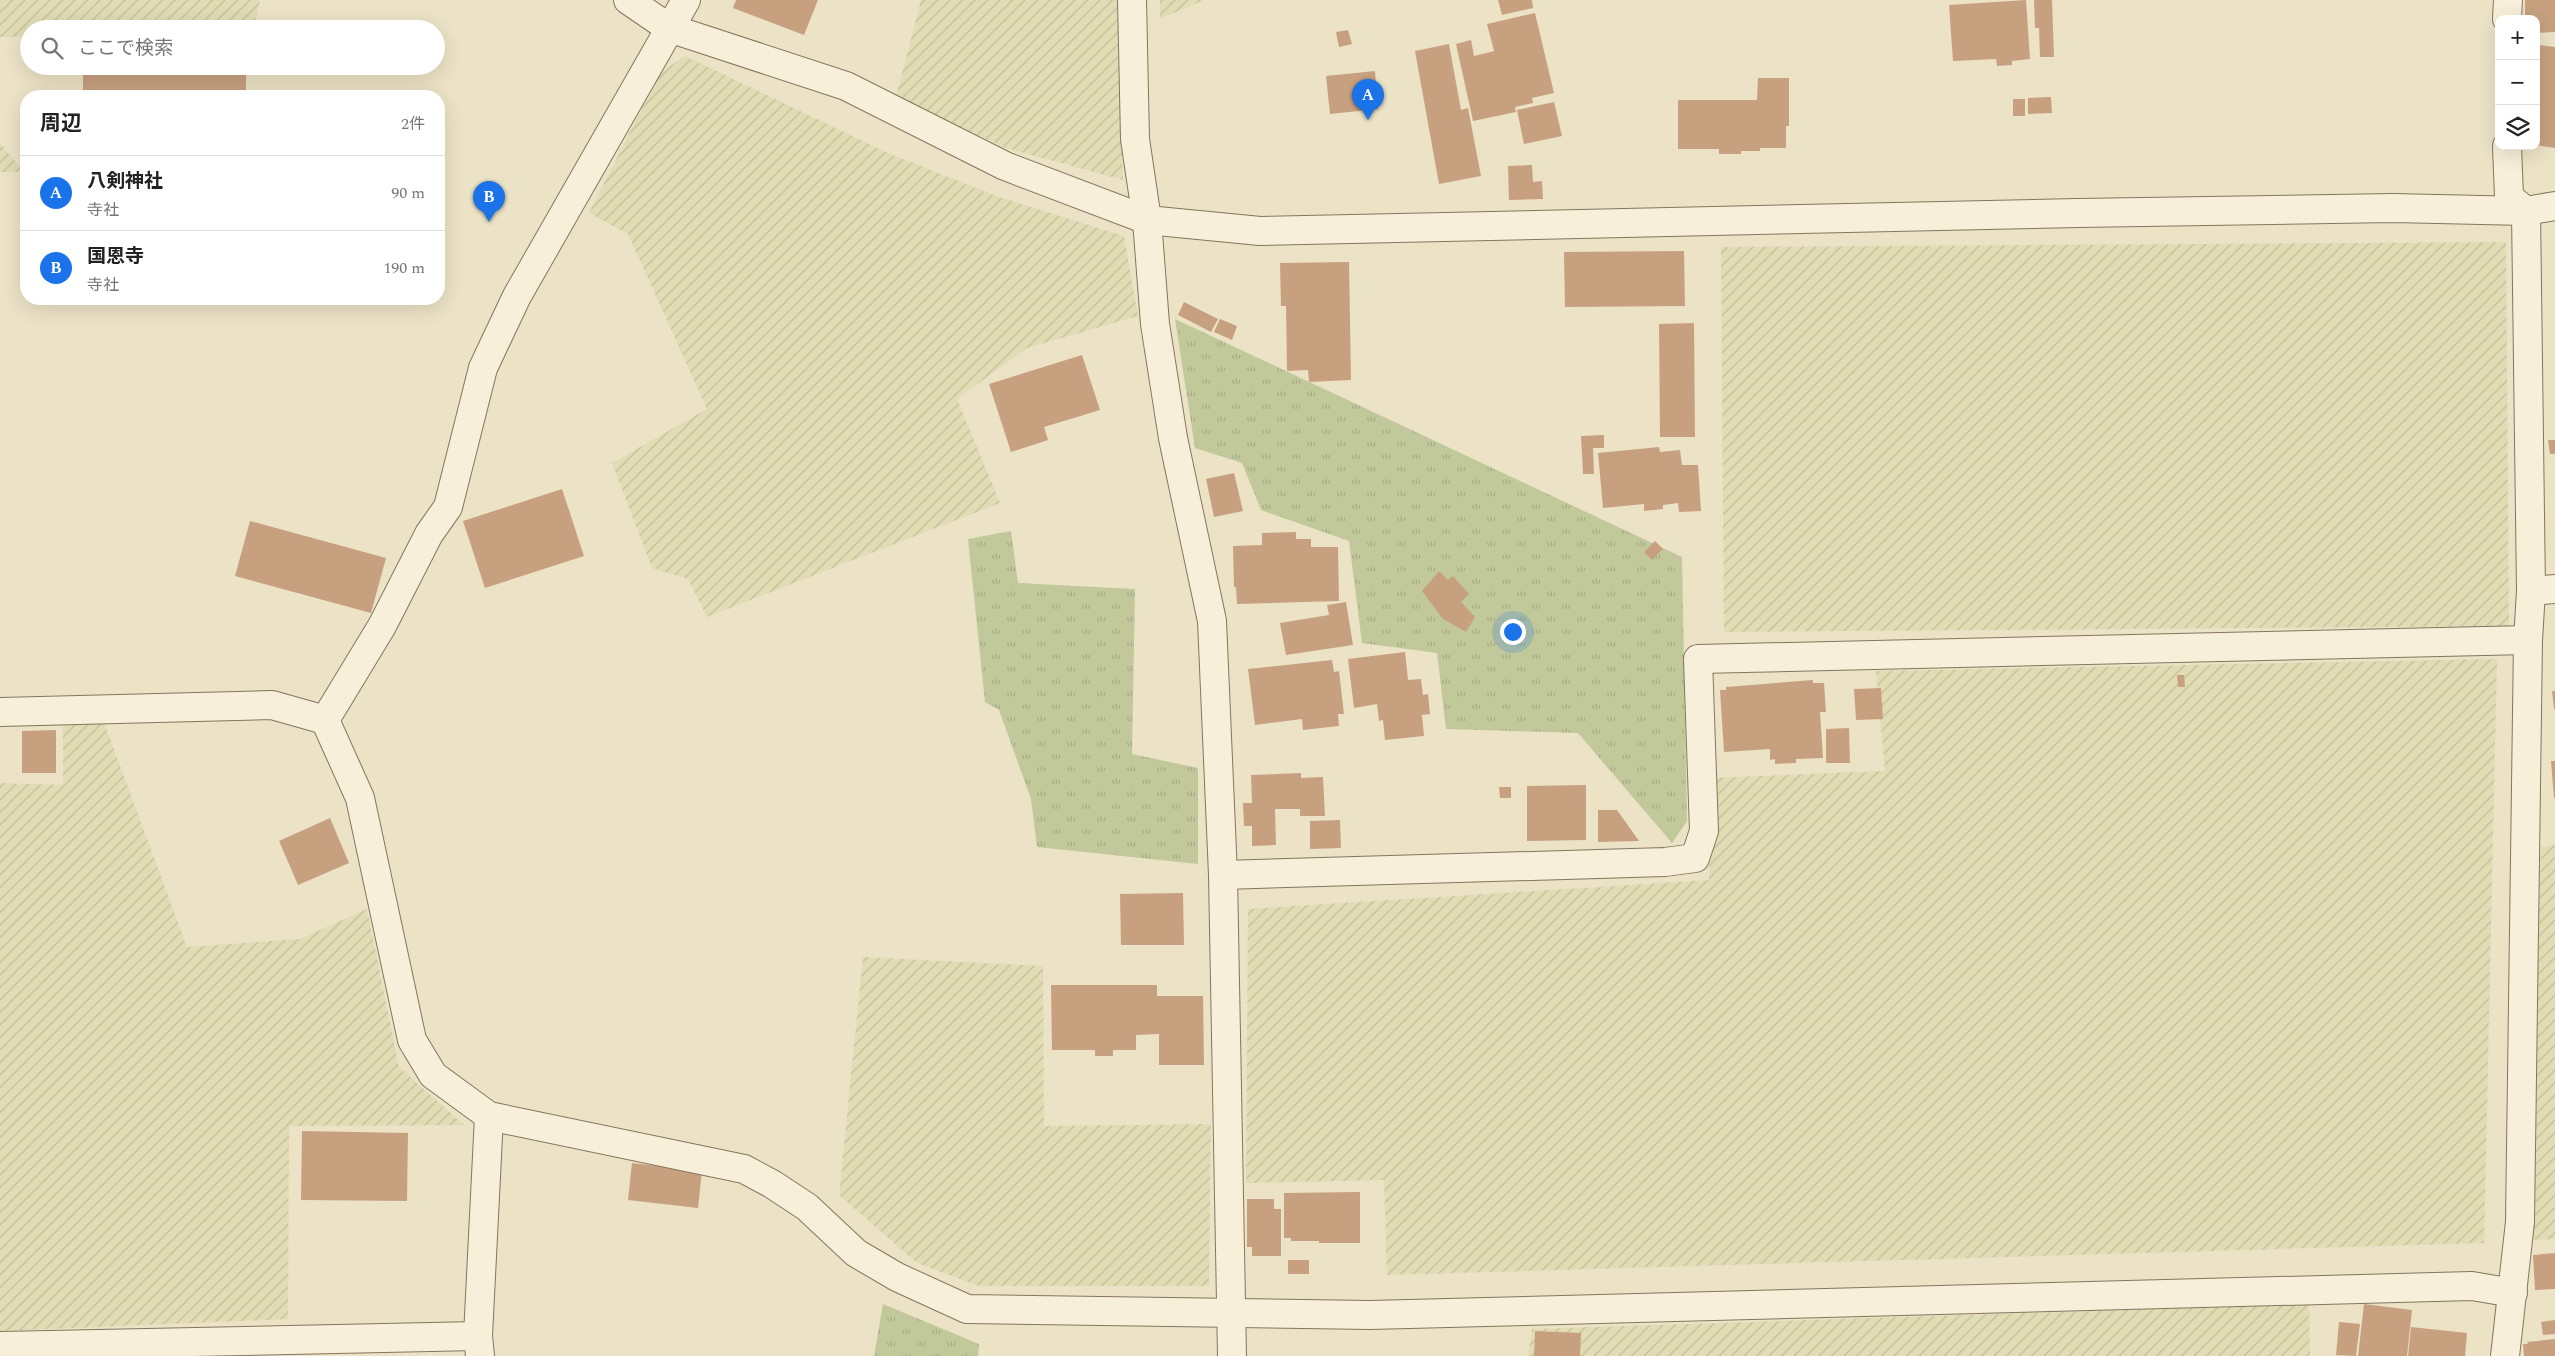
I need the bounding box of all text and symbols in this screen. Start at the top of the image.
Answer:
map controls [2495,15,2540,150]
button: + [2495,15,2540,60]
search box [20,20,445,75]
icon: search [38,34,66,62]
text: ここで検索 [78,34,173,63]
button: − [2495,60,2540,105]
pin: A [1352,79,1384,120]
button: layers [2495,105,2540,150]
text: 周辺 [40,108,82,140]
text: 2件 [401,112,425,136]
text: 八剣神社 [87,167,163,196]
text: A [50,181,62,205]
text: 90 m [391,181,425,205]
pin: B [473,181,505,222]
text: 寺社 [87,198,119,222]
text: 国恩寺 [87,242,144,271]
text: B [50,256,62,280]
text: 190 m [383,256,425,280]
text: 寺社 [87,273,119,297]
your location [1500,619,1526,645]

